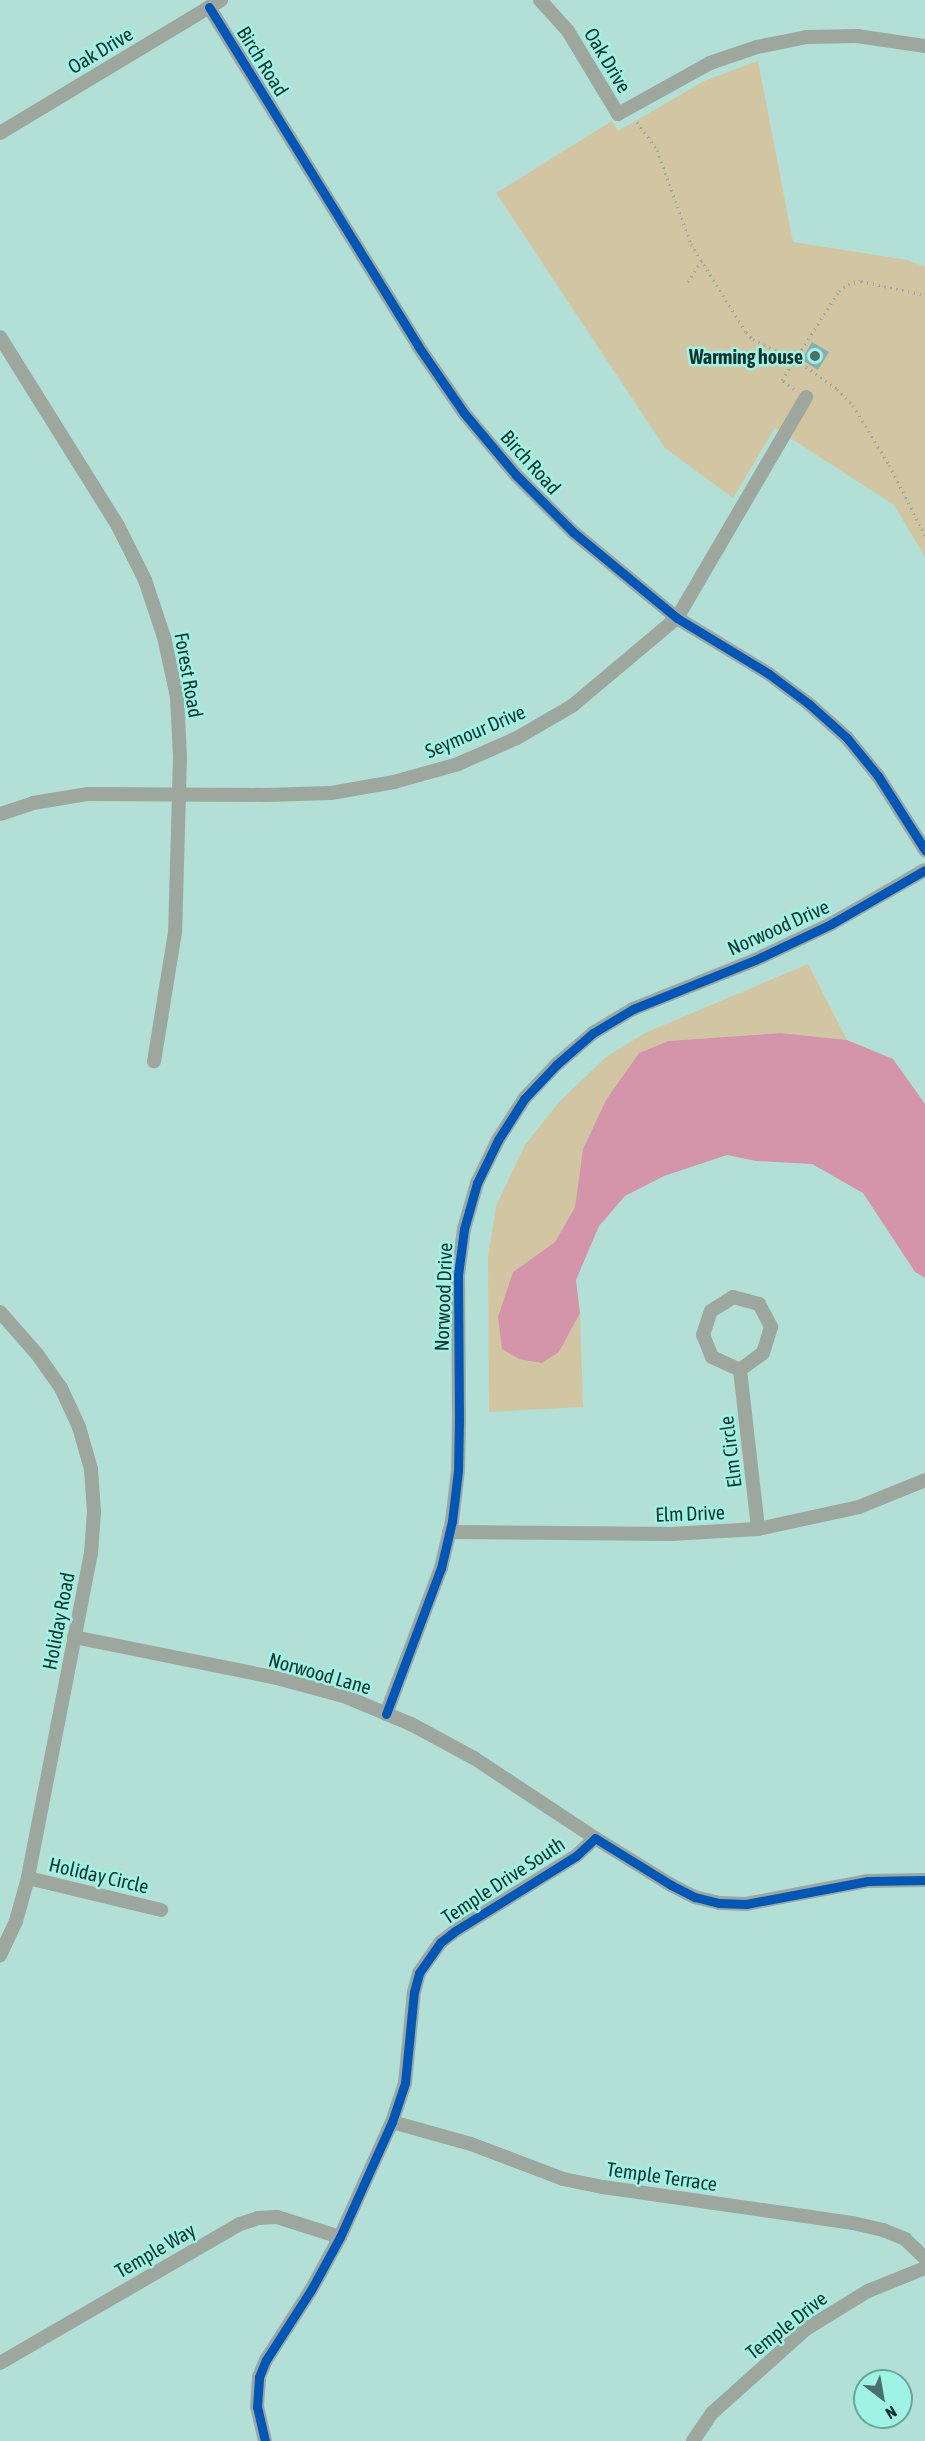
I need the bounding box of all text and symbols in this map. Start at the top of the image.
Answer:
street label: Oak Drive [63,21,137,79]
street label: Birch Road [232,22,294,100]
street label: Oak Drive [579,23,637,97]
place label: Warming house [689,344,803,368]
marker: Warming house [808,349,822,363]
street label: Birch Road [496,425,566,499]
street label: Forest Road [170,631,208,719]
street label: Seymour Drive [421,699,529,763]
street label: Norwood Drive [723,894,833,960]
street label: Norwood Drive [429,1242,457,1352]
street label: Elm Circle [714,1415,746,1489]
street label: Elm Drive [655,1500,725,1526]
street label: Holiday Road [37,1570,79,1672]
street label: Norwood Lane [266,1647,374,1699]
street label: Temple Drive South [437,1831,569,1929]
street label: Holiday Circle [47,1852,151,1898]
street label: Temple Terrace [605,2156,719,2196]
street label: Temple Way [111,2217,199,2283]
street label: Temple Drive [741,2286,831,2364]
north arrow [853,2369,913,2429]
text: N [883,2403,900,2423]

